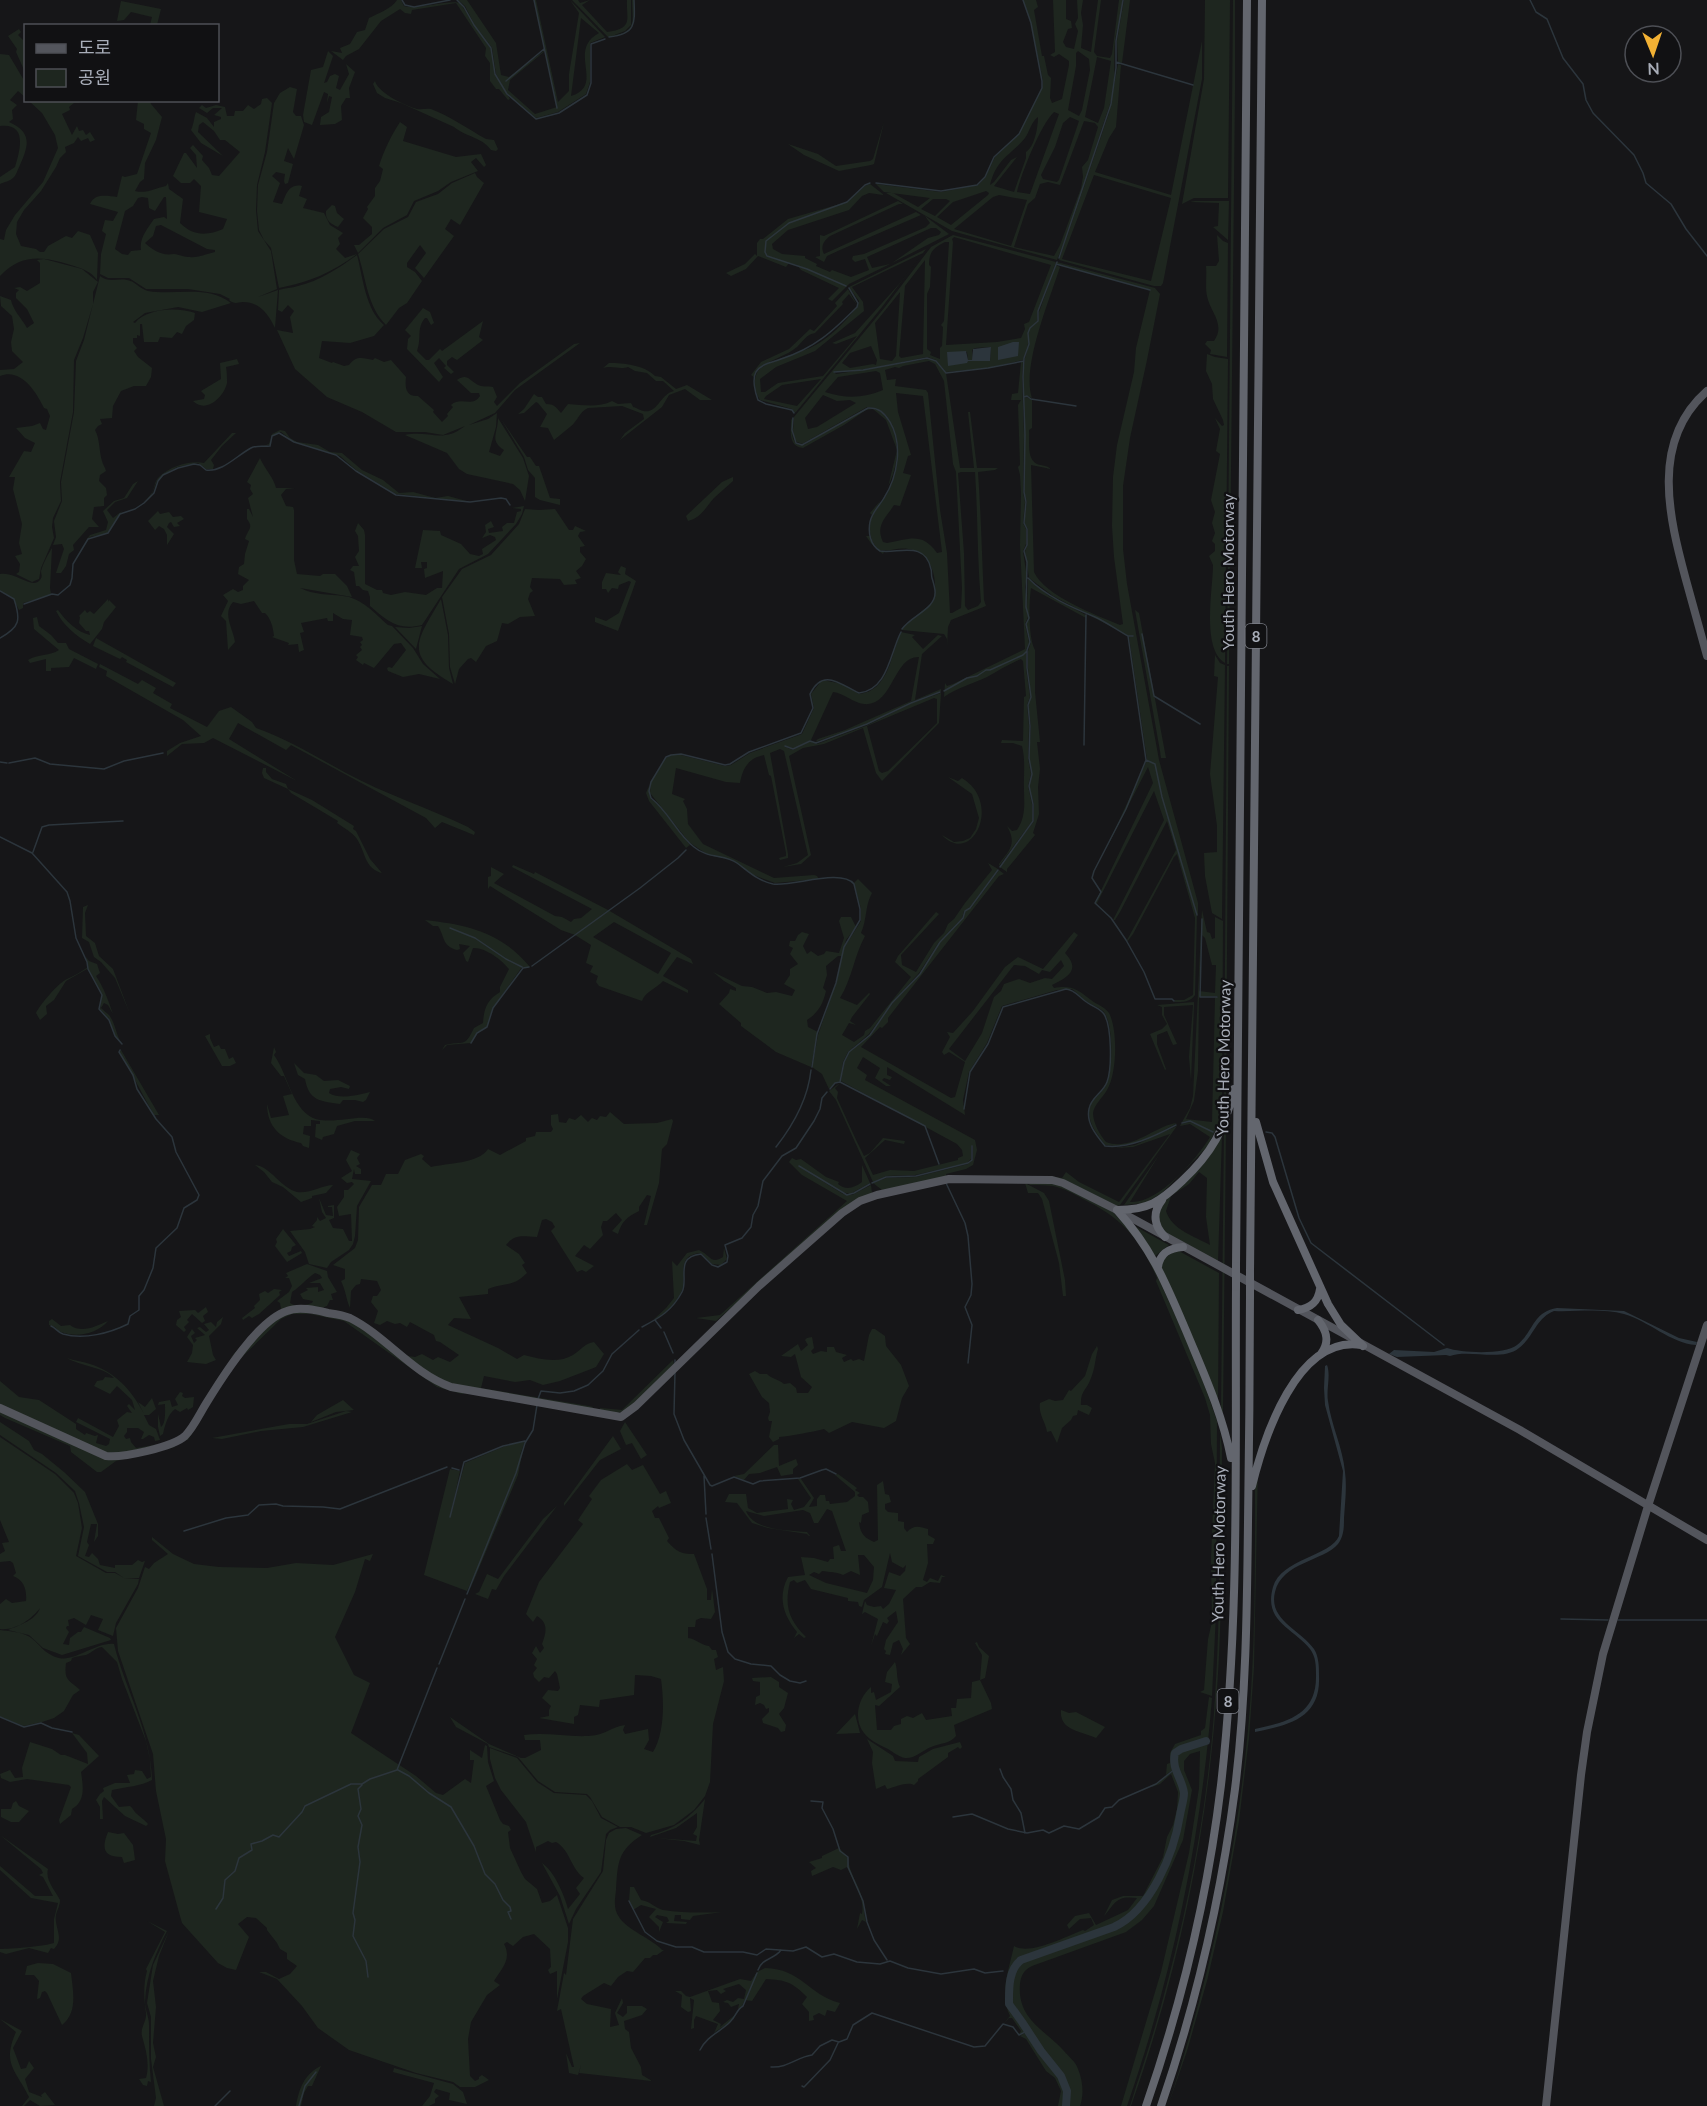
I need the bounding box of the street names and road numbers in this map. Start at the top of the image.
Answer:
street label: Youth Hero Motorway [1218,493,1237,650]
road number: 8 [1246,624,1266,648]
street label: Youth Hero Motorway [1212,979,1234,1136]
street label: Youth Hero Motorway [1207,1465,1229,1622]
road number: 8 [1218,1689,1238,1713]

